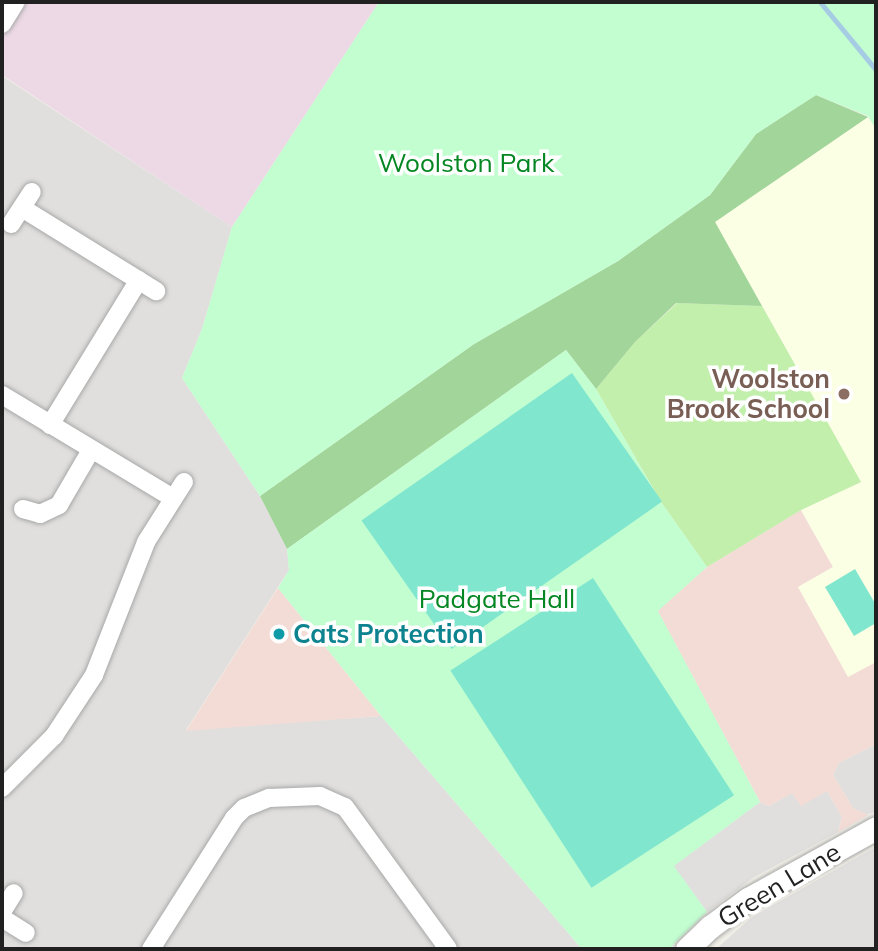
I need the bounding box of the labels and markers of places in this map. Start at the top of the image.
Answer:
place label: Woolston Brook School [667,363,830,424]
marker: Woolston Brook School [836,386,852,402]
place label: Cats Protection [293,618,484,650]
marker: Cats Protection [271,626,287,642]

